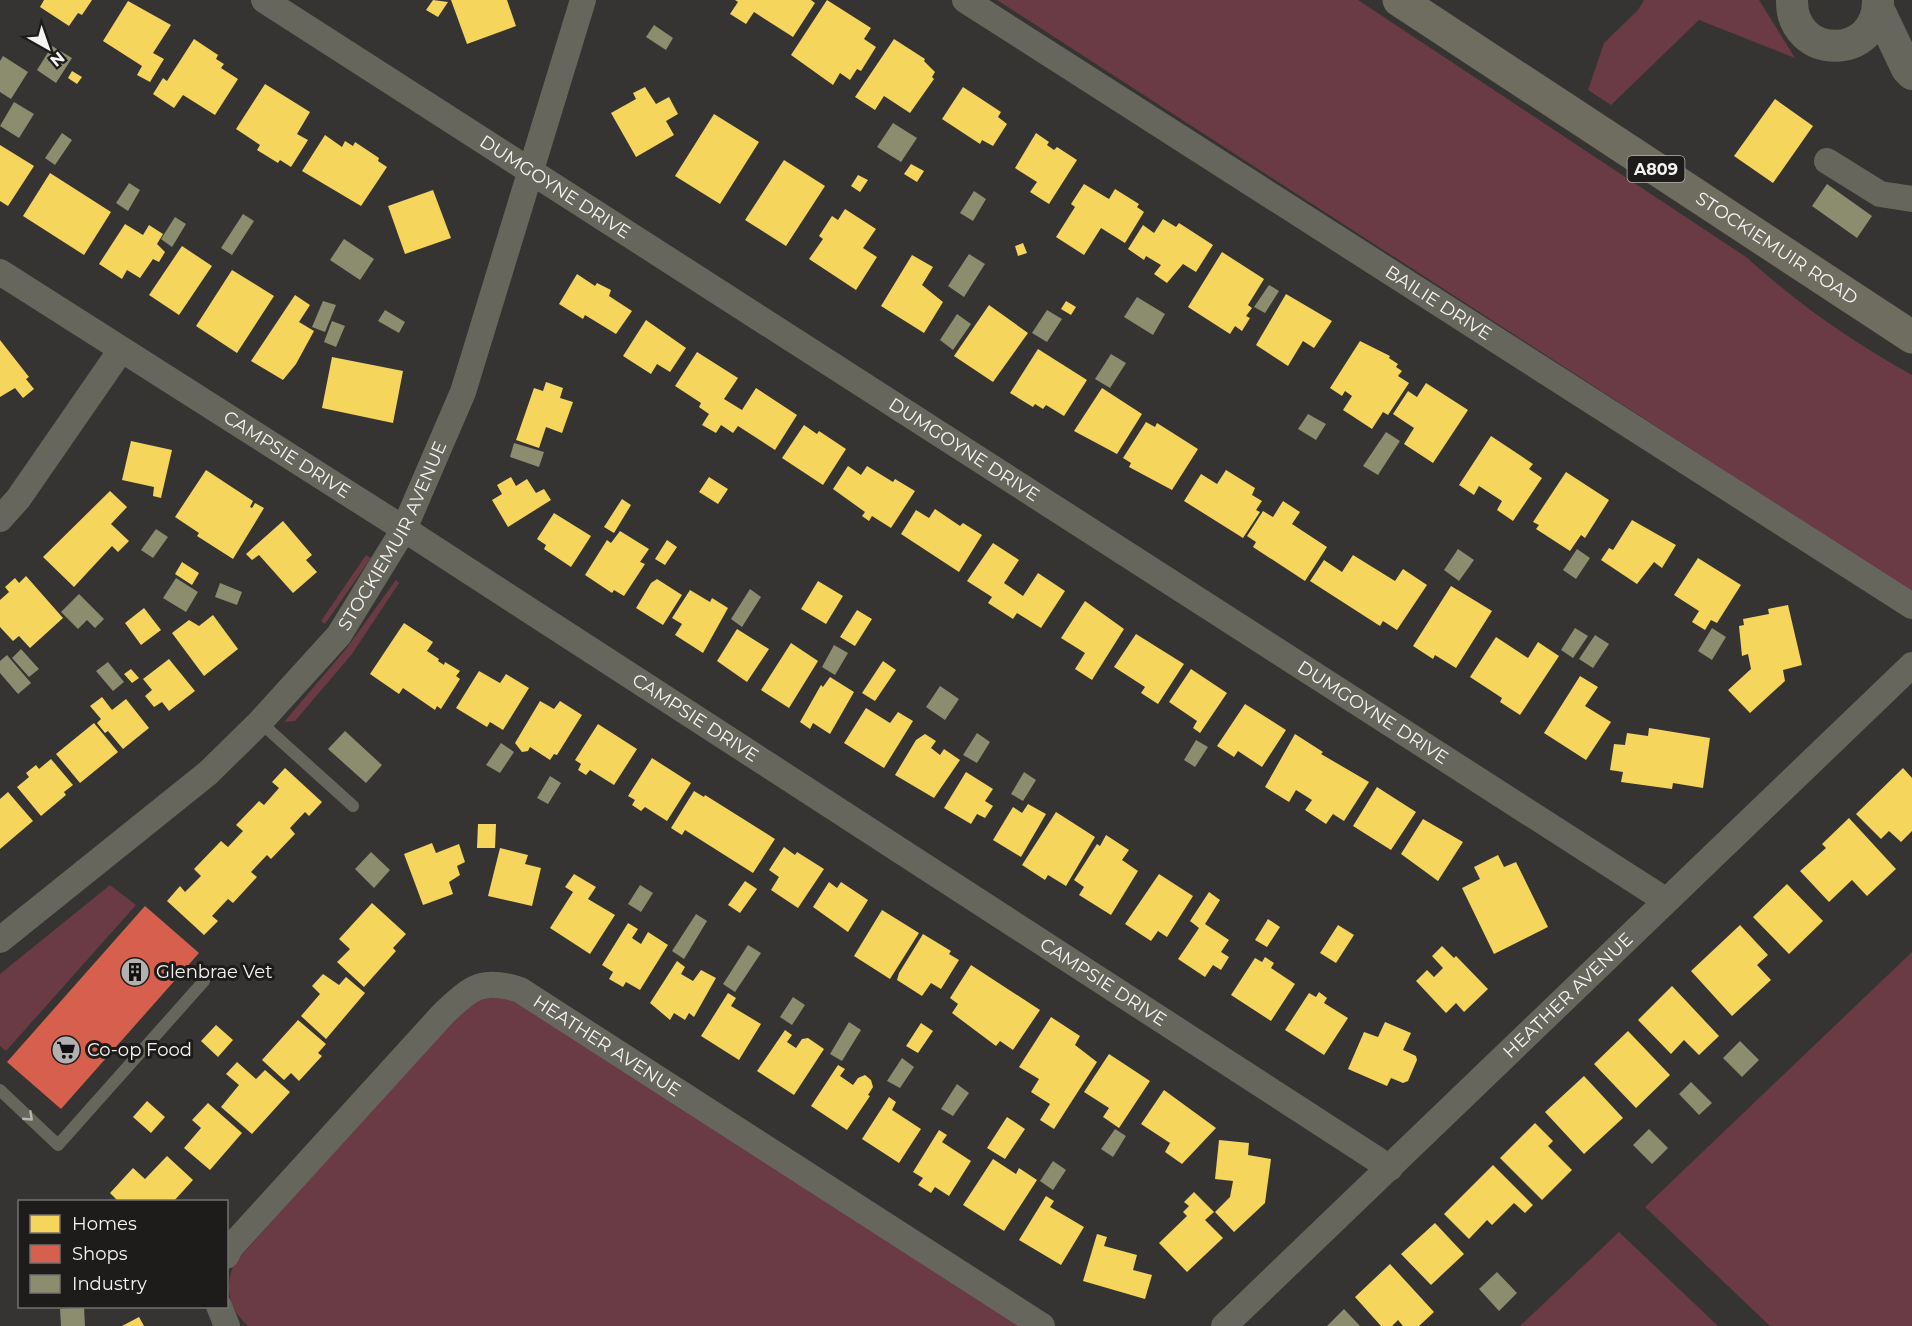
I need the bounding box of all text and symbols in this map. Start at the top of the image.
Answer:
north arrow [18,18,78,78]
text: N [46,48,68,71]
street label: DUMGOYNE DRIVE [476,131,635,244]
road number: A809 [1628,156,1684,182]
street label: STOCKIEMUIR ROAD [1692,187,1862,309]
street label: BAILIE DRIVE [1381,261,1496,345]
street label: DUMGOYNE DRIVE [885,393,1043,506]
street label: CAMPSIE DRIVE [219,406,354,503]
street label: STOCKIEMUIR AVENUE [333,438,451,635]
street label: DUMGOYNE DRIVE [1293,656,1452,769]
street label: CAMPSIE DRIVE [628,669,763,767]
street label: HEATHER AVENUE [1499,928,1637,1063]
street label: CAMPSIE DRIVE [1036,933,1171,1031]
building icon: Glenbrae Vet [119,956,151,988]
place label: Glenbrae Vet [156,961,272,983]
street label: HEATHER AVENUE [529,990,685,1102]
supermarket icon: Co-op Food [50,1034,82,1066]
place label: Co-op Food [87,1039,192,1061]
one-way arrow [21,1110,32,1121]
legend [18,1200,228,1308]
text: Homes [72,1213,137,1235]
text: Shops [72,1243,128,1265]
text: Industry [72,1273,147,1295]

